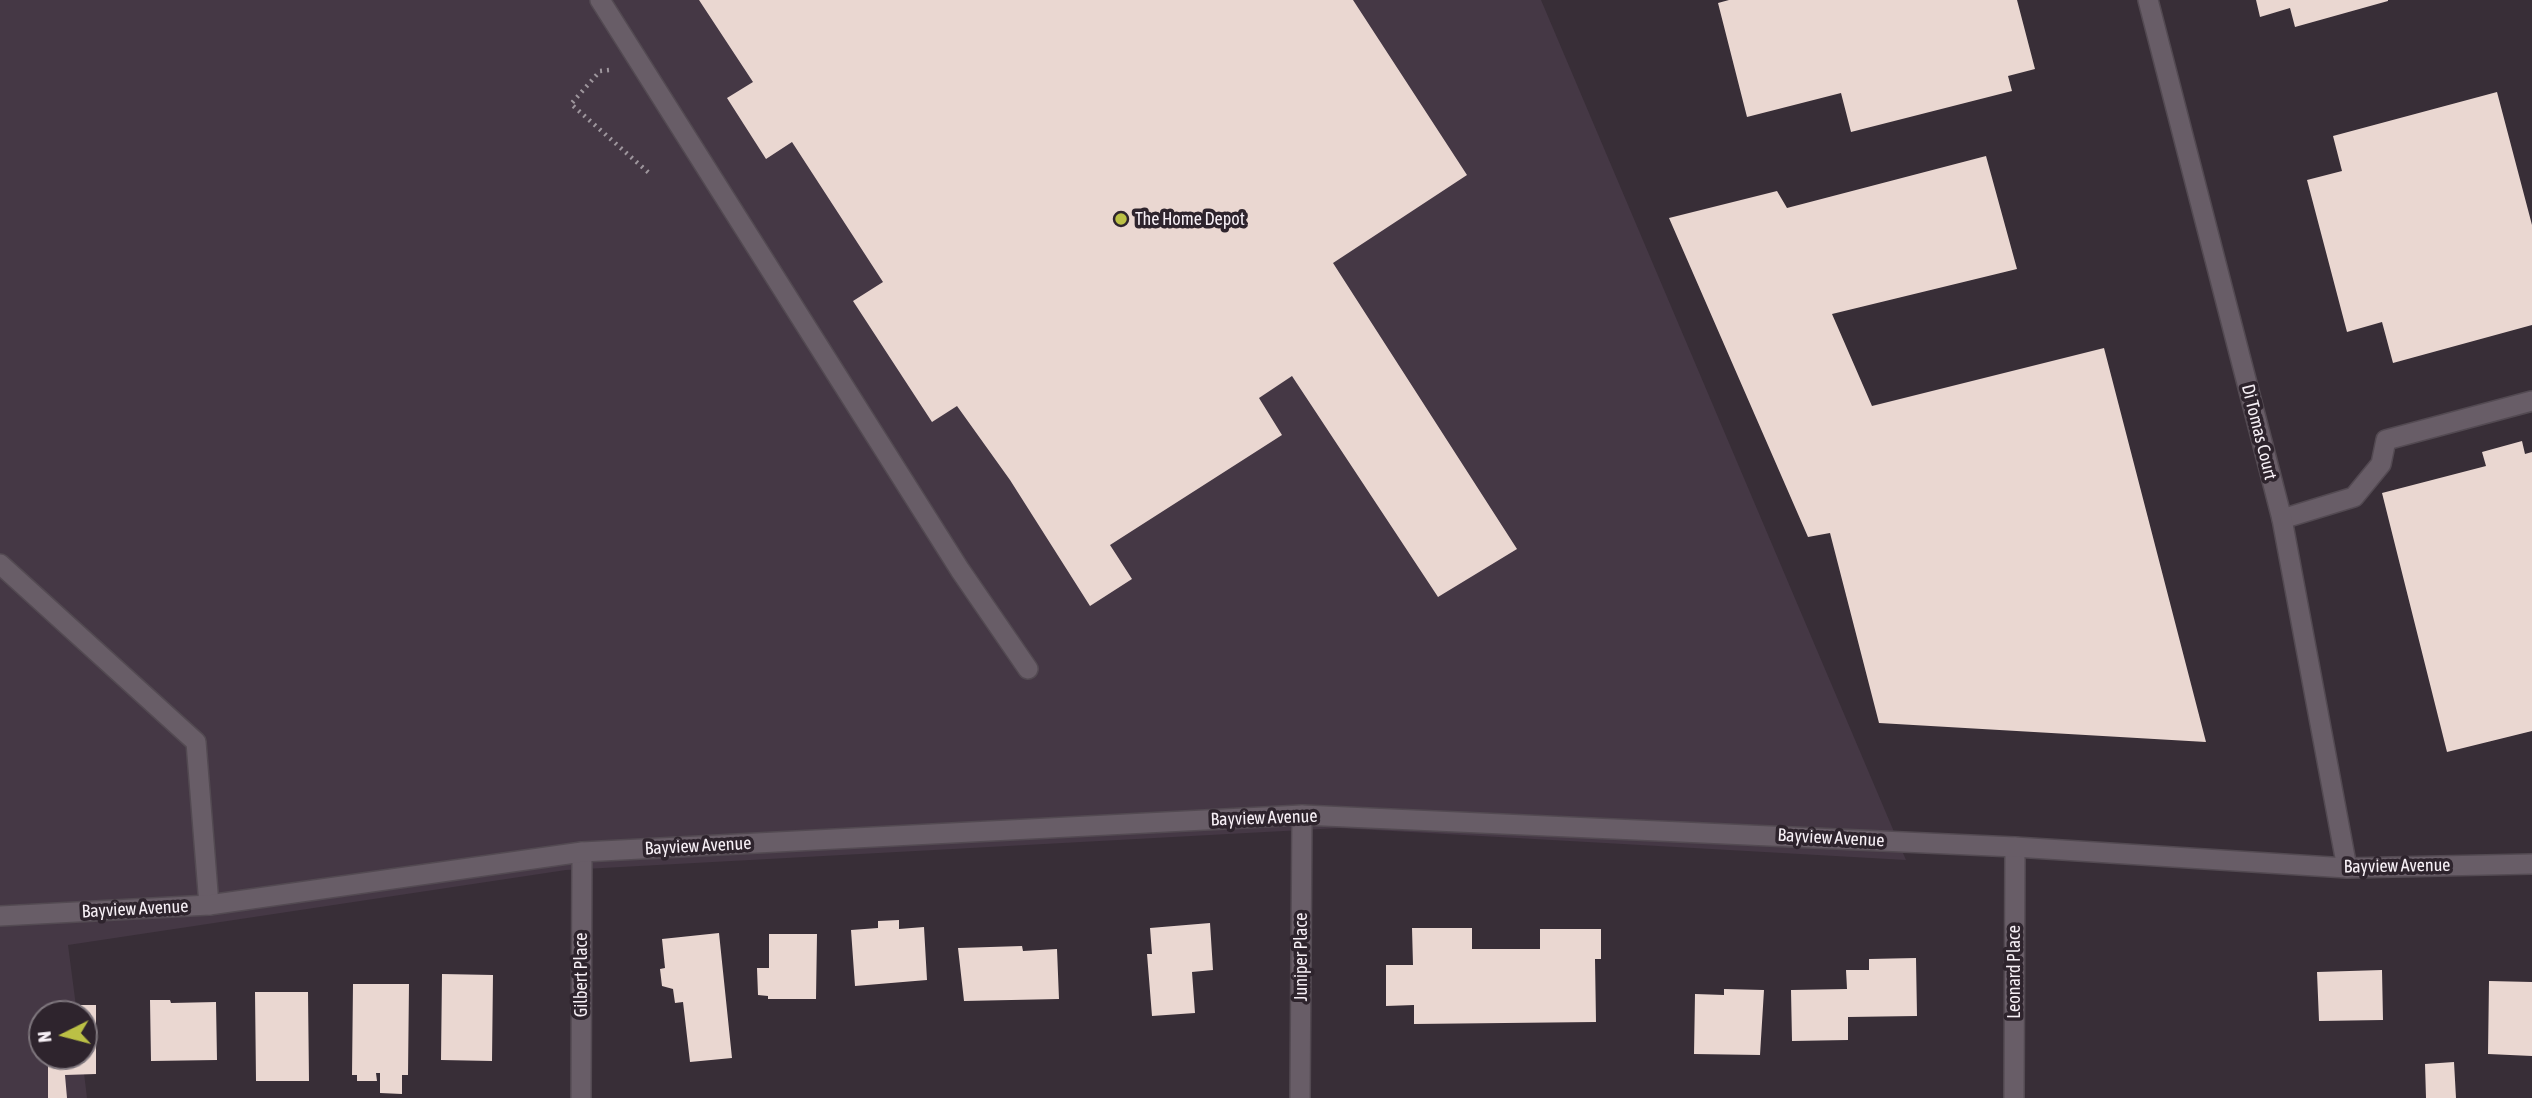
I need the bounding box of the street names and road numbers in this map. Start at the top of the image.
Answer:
street label: Di Tomas Court [2237,382,2281,482]
street label: Bayview Avenue [1210,805,1318,831]
street label: Bayview Avenue [1777,824,1885,852]
street label: Bayview Avenue [644,832,752,860]
street label: Bayview Avenue [2343,854,2451,878]
street label: Bayview Avenue [81,895,189,923]
street label: Juniper Place [1290,913,1312,1001]
street label: Leonard Place [2003,925,2025,1019]
street label: Gilbert Place [570,933,592,1017]

